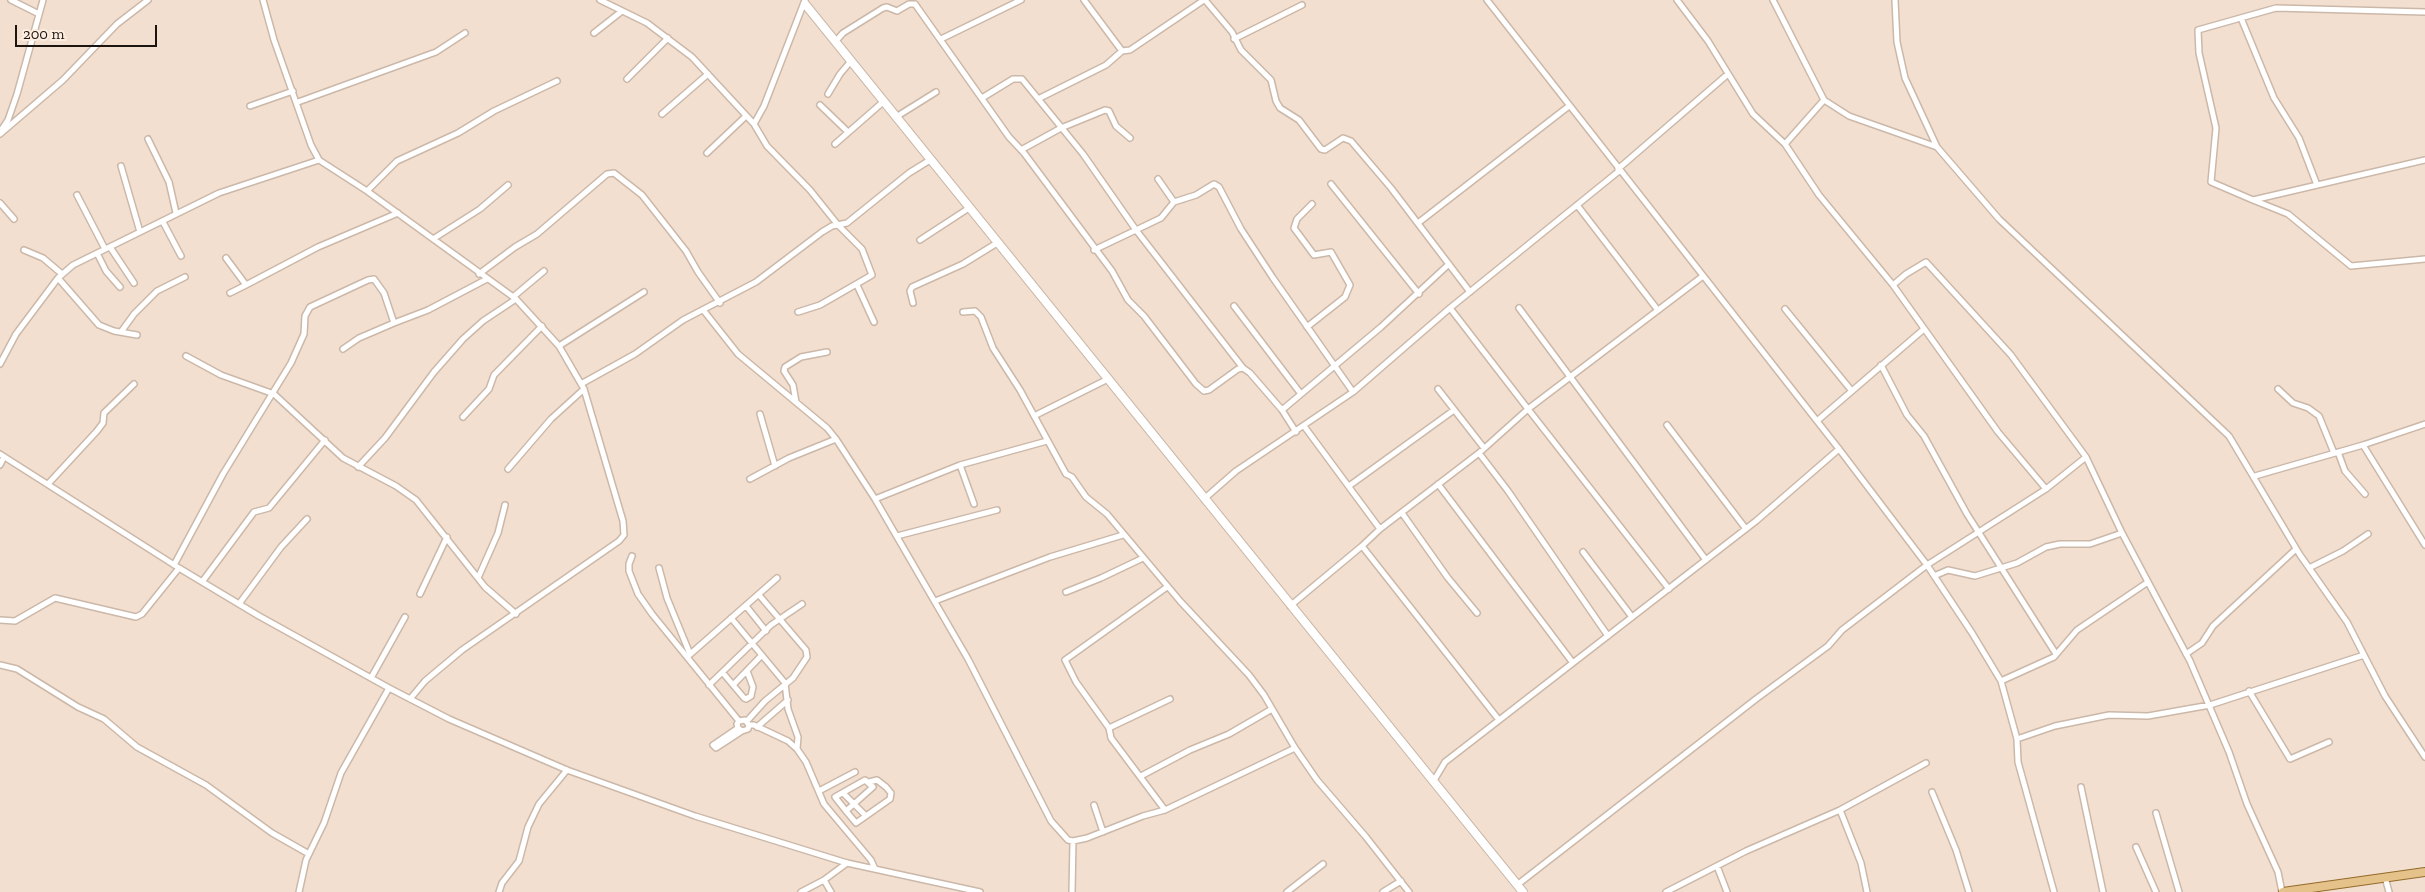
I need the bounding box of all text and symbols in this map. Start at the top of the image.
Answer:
scale bar [18,15,160,47]
text: 200 m [23,25,64,43]

